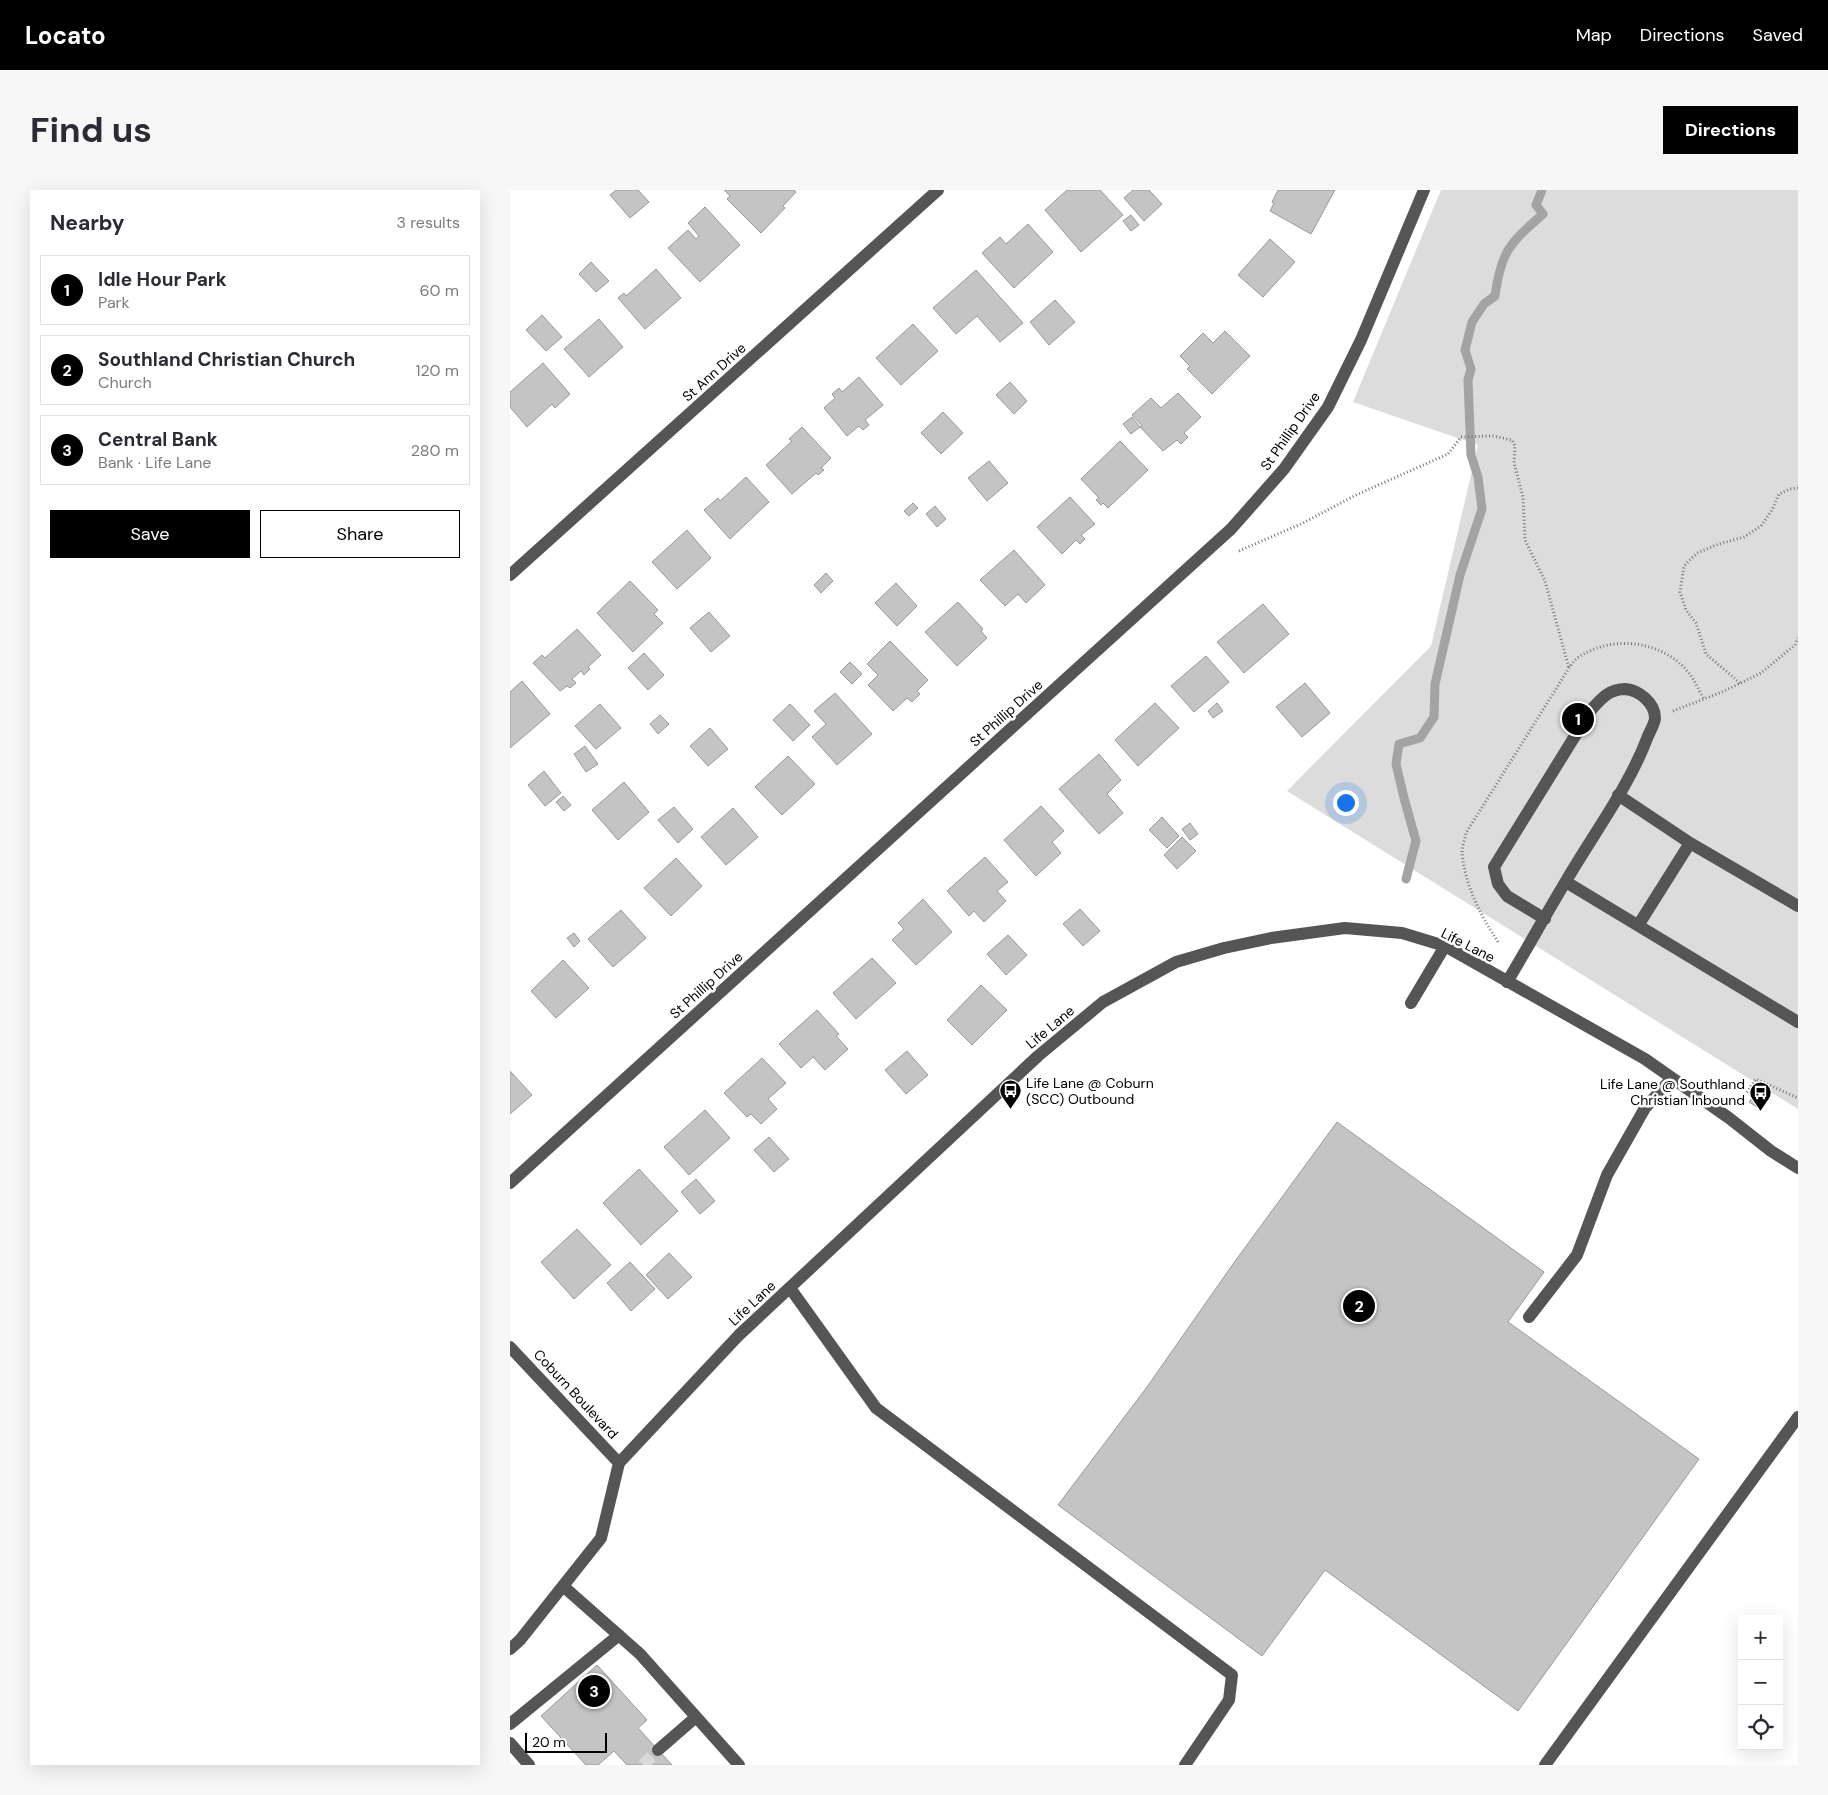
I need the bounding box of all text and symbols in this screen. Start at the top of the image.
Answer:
text: Locato [25,20,106,51]
text: Map [1576,23,1612,47]
text: Directions [1640,23,1725,47]
text: Saved [1753,23,1803,47]
button: Directions [1663,106,1798,154]
text: Find us [30,107,152,153]
text: Nearby [50,209,124,237]
text: 3 results [397,212,460,233]
text: Idle Hour Park [98,267,227,292]
text: 1 [64,280,70,301]
text: 60 m [419,280,459,301]
text: Park [98,292,130,313]
street label: St Ann Drive [678,339,750,405]
text: Southland Christian Church [98,347,355,372]
text: 2 [62,360,72,381]
text: 120 m [415,360,459,381]
text: Church [98,372,152,393]
street label: St Phillip Drive [1256,388,1324,474]
text: Central Bank [98,427,218,452]
text: 3 [62,440,72,461]
text: 280 m [411,440,459,461]
text: Bank · Life Lane [98,452,211,473]
button: Save [50,510,250,558]
button: Share [260,510,460,558]
street label: St Phillip Drive [966,675,1046,751]
pin: 1 [1562,700,1594,738]
your location [1333,790,1359,816]
street label: Life Lane [1438,924,1498,966]
street label: St Phillip Drive [666,947,746,1023]
street label: Life Lane [1022,1001,1078,1053]
place label: Life Lane @ Coburn (SCC) Outbound [1026,1074,1154,1108]
place label: Life Lane @ Southland Christian Inbound [1600,1075,1745,1109]
bus stop icon: Life Lane @ Coburn (SCC) Outbound [998,1079,1022,1110]
bus stop icon: Life Lane @ Southland Christian Inbound [1749,1080,1773,1111]
street label: Life Lane [725,1277,779,1329]
pin: 2 [1343,1287,1375,1325]
street label: Coburn Boulevard [530,1345,622,1443]
map controls [1738,1615,1783,1750]
button: + [1738,1615,1783,1660]
button: − [1738,1660,1783,1705]
pin: 3 [578,1672,610,1710]
button: locate [1738,1705,1783,1750]
scale bar [525,1730,608,1753]
text: 20 m [532,1733,566,1751]

